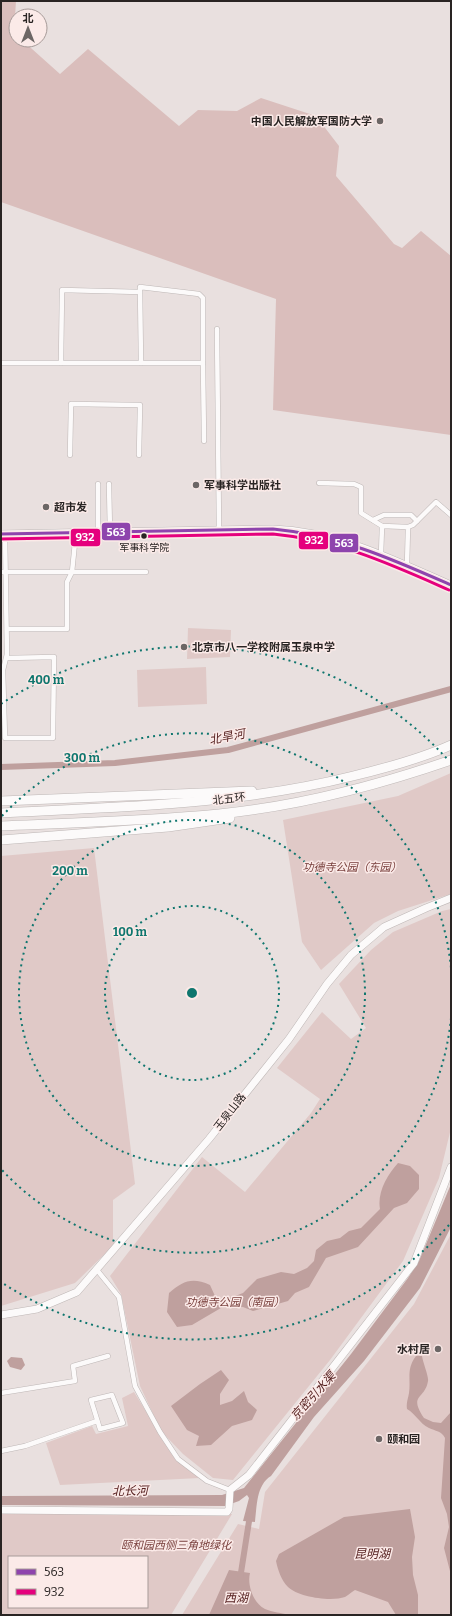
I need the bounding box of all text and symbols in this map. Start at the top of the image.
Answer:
north arrow [8,8,48,48]
text: 北 [23,12,34,25]
place label: 中国人民解放军国防大学 [251,115,372,128]
marker: 中国人民解放军国防大学 [375,116,385,126]
place label: 军事科学出版社 [204,479,281,492]
marker: 军事科学出版社 [191,480,201,490]
place label: 超市发 [54,501,87,514]
marker: 超市发 [41,502,51,512]
line badge: 563 [101,522,131,541]
text: 563 [107,526,125,539]
line badge: 932 [70,528,101,547]
text: 932 [76,531,94,544]
marker: 军事科学院 [139,531,149,541]
line badge: 932 [298,531,329,550]
line badge: 563 [329,533,359,553]
text: 932 [305,534,323,547]
text: 563 [335,537,353,550]
place label: 军事科学院 [119,542,169,554]
place label: 北京市八一学校附属玉泉中学 [192,641,335,654]
marker: 北京市八一学校附属玉泉中学 [179,642,189,652]
text: 400 m [28,673,65,687]
water label: 北旱河 [208,726,248,747]
text: 300 m [64,751,100,765]
street label: 北五环 [212,791,246,807]
park label: 功德寺公园（东园） [303,861,402,874]
text: 200 m [52,864,88,878]
text: 100 m [113,925,148,939]
centre of rings [185,986,199,1000]
street label: 玉泉山路 [211,1091,249,1133]
park label: 功德寺公园（南园） [186,1296,285,1309]
place label: 水村居 [397,1343,430,1356]
marker: 水村居 [433,1344,443,1354]
water label: 京密引水渠 [288,1368,340,1423]
place label: 颐和园 [387,1433,420,1446]
marker: 颐和园 [374,1434,384,1444]
water label: 北长河 [112,1484,150,1498]
park label: 颐和园西侧三角地绿化 [121,1539,233,1552]
water label: 昆明湖 [354,1547,392,1561]
legend [8,1556,148,1608]
text: 563 [44,1565,64,1579]
text: 932 [44,1585,64,1599]
water label: 西湖 [224,1591,250,1605]

